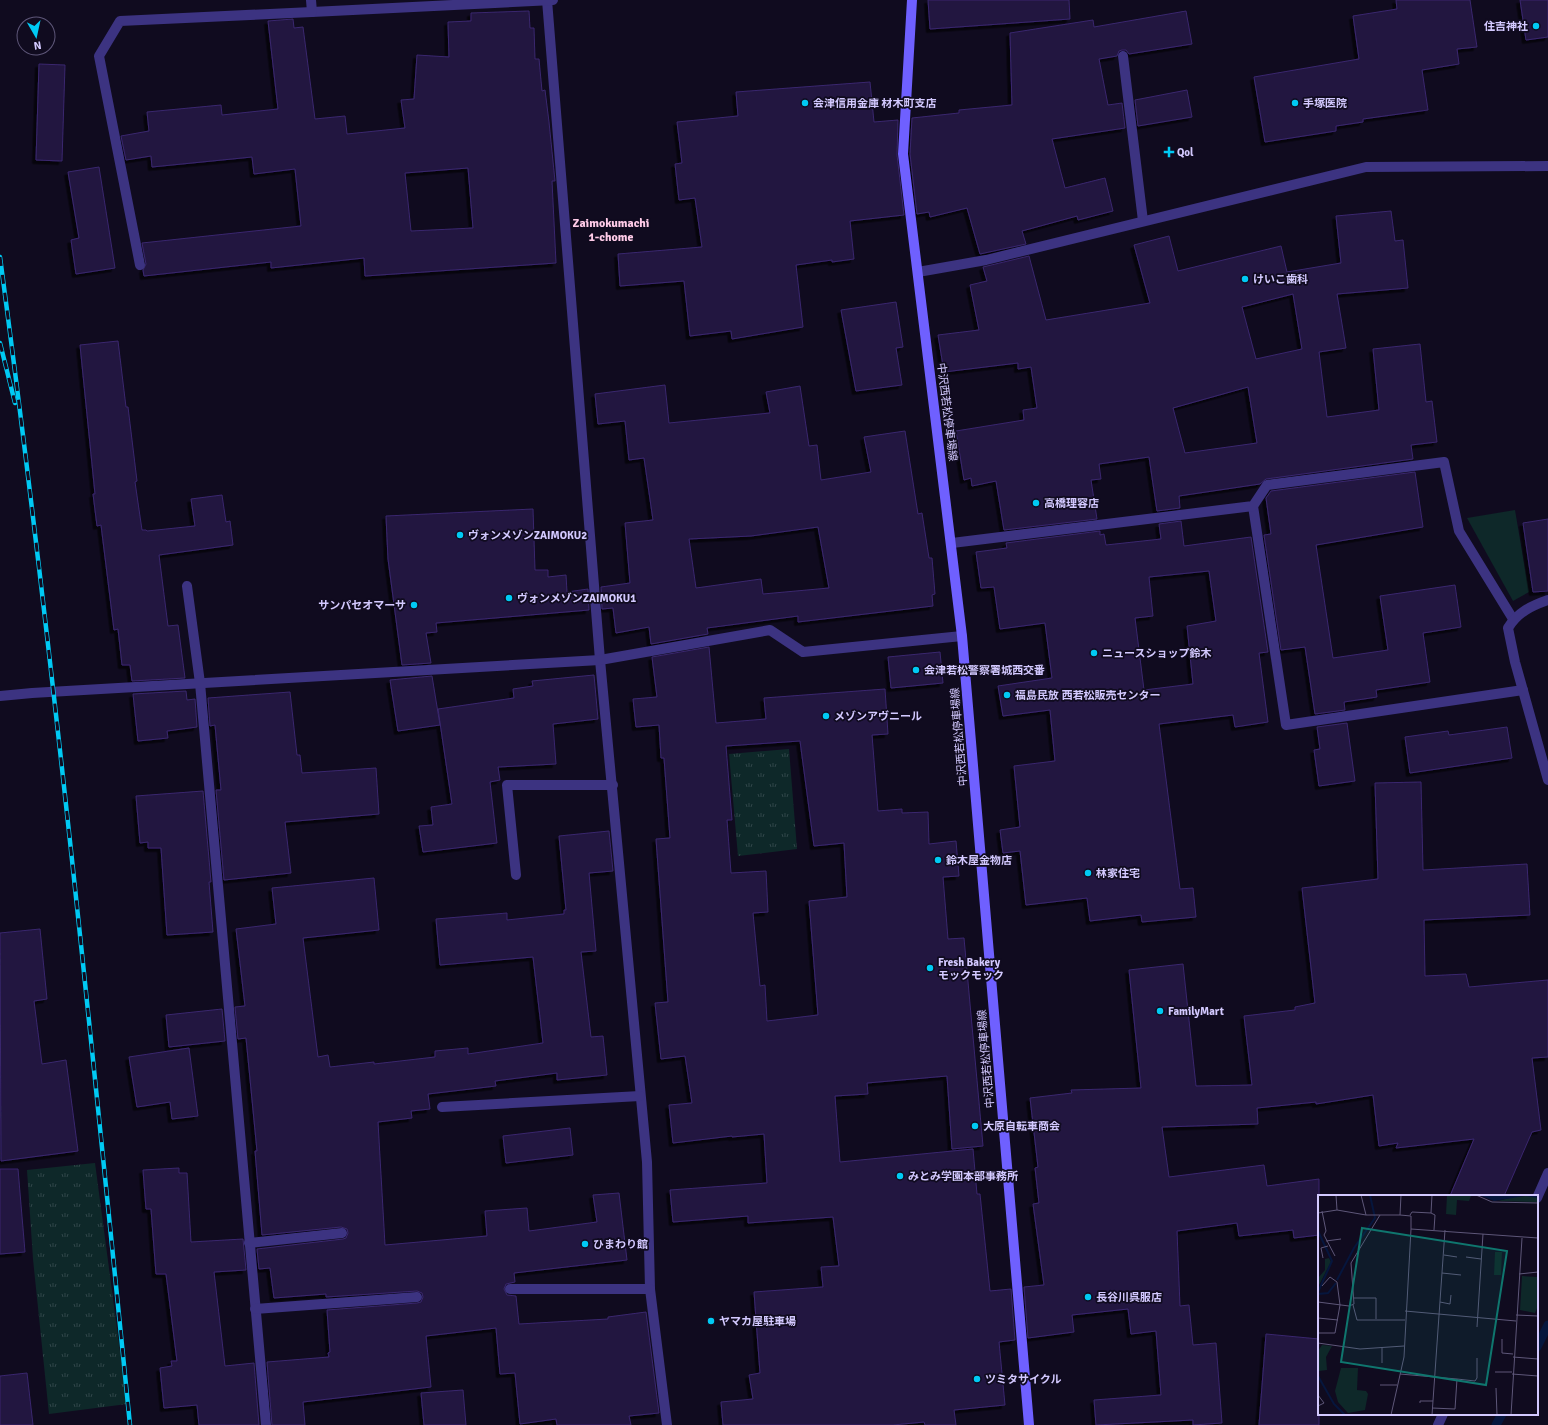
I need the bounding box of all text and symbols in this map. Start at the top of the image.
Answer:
north arrow [16,16,56,56]
place label: 住吉神社 [1484,20,1528,33]
marker: 住吉神社 [1531,21,1541,31]
text: N [33,38,42,52]
place label: 会津信用金庫 材木町支店 [813,97,936,110]
place label: 手塚医院 [1303,97,1347,110]
marker: 会津信用金庫 材木町支店 [800,98,810,108]
marker: 手塚医院 [1290,98,1300,108]
place label: Qol [1177,146,1194,159]
marker: Qol [1164,147,1174,157]
district label: Zaimokumachi 1-chome [573,216,649,245]
place label: けいこ歯科 [1253,273,1308,286]
marker: けいこ歯科 [1240,274,1250,284]
street label: 中沢西若松停車場線 [935,362,959,462]
place label: 高橋理容店 [1044,497,1099,510]
marker: 高橋理容店 [1031,498,1041,508]
place label: ヴォンメゾンZAIMOKU2 [468,529,587,542]
marker: ヴォンメゾンZAIMOKU2 [455,530,465,540]
place label: ヴォンメゾンZAIMOKU1 [517,592,636,605]
marker: ヴォンメゾンZAIMOKU1 [504,593,514,603]
place label: サンパセオマーサ [318,599,406,612]
marker: サンパセオマーサ [409,600,419,610]
place label: ニュースショップ鈴木 [1102,647,1211,660]
marker: ニュースショップ鈴木 [1089,648,1099,658]
place label: 会津若松警察署城西交番 [924,664,1045,677]
marker: 会津若松警察署城西交番 [911,665,921,675]
street label: 中沢西若松停車場線 [948,687,970,787]
place label: 福島民放 西若松販売センター [1015,689,1160,702]
marker: 福島民放 西若松販売センター [1002,690,1012,700]
place label: メゾンアヴニール [834,710,922,723]
marker: メゾンアヴニール [821,711,831,721]
place label: 鈴木屋金物店 [946,854,1012,867]
marker: 鈴木屋金物店 [933,855,943,865]
place label: 林家住宅 [1096,867,1140,880]
marker: 林家住宅 [1083,868,1093,878]
place label: Fresh Bakery モックモック [938,956,1004,982]
marker: Fresh Bakery モックモック [925,963,935,973]
place label: FamilyMart [1168,1005,1224,1018]
marker: FamilyMart [1155,1006,1165,1016]
street label: 中沢西若松停車場線 [975,1009,997,1109]
place label: 大原自転車商会 [983,1120,1060,1133]
marker: 大原自転車商会 [970,1121,980,1131]
place label: みとみ学園本部事務所 [908,1170,1018,1183]
marker: みとみ学園本部事務所 [895,1171,905,1181]
inset map [1318,1195,1538,1415]
place label: ひまわり館 [593,1238,648,1251]
marker: ひまわり館 [580,1239,590,1249]
place label: 長谷川呉服店 [1096,1291,1162,1304]
marker: 長谷川呉服店 [1083,1292,1093,1302]
place label: ヤマカ屋駐車場 [719,1315,796,1328]
marker: ヤマカ屋駐車場 [706,1316,716,1326]
place label: ツミタサイクル [985,1373,1061,1386]
marker: ツミタサイクル [972,1374,982,1384]

